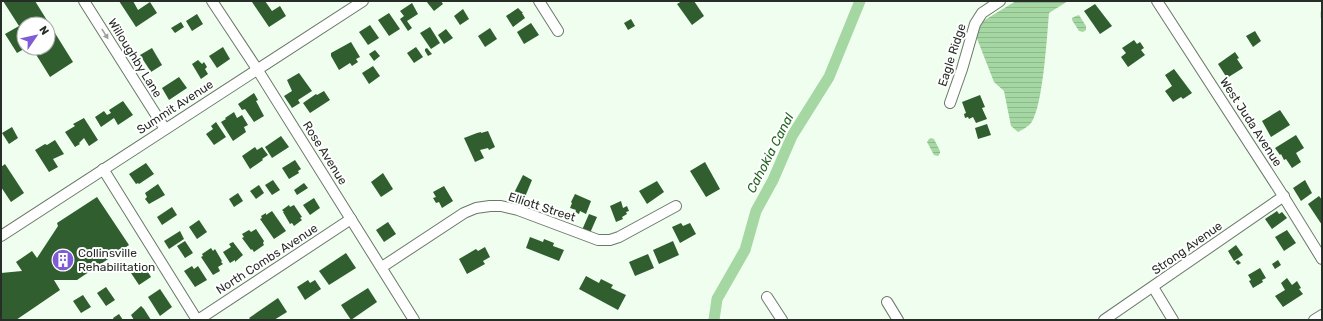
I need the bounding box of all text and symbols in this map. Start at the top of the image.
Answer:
north arrow [16,16,56,56]
street label: Willoughby Lane [105,16,165,100]
street label: Eagle Ridge [935,21,969,88]
text: N [36,24,52,38]
one-way arrow [101,28,108,40]
street label: West Juda Avenue [1217,75,1285,169]
street label: Summit Avenue [134,77,216,137]
water label: Cahokia Canal [744,110,797,195]
street label: Rose Avenue [300,119,350,188]
street label: Elliott Street [507,190,578,225]
street label: Strong Avenue [1149,218,1225,277]
street label: North Combs Avenue [214,221,321,297]
place label: Collinsville Rehabilitation [78,246,155,274]
building icon: Collinsville Rehabilitation [50,247,76,273]

